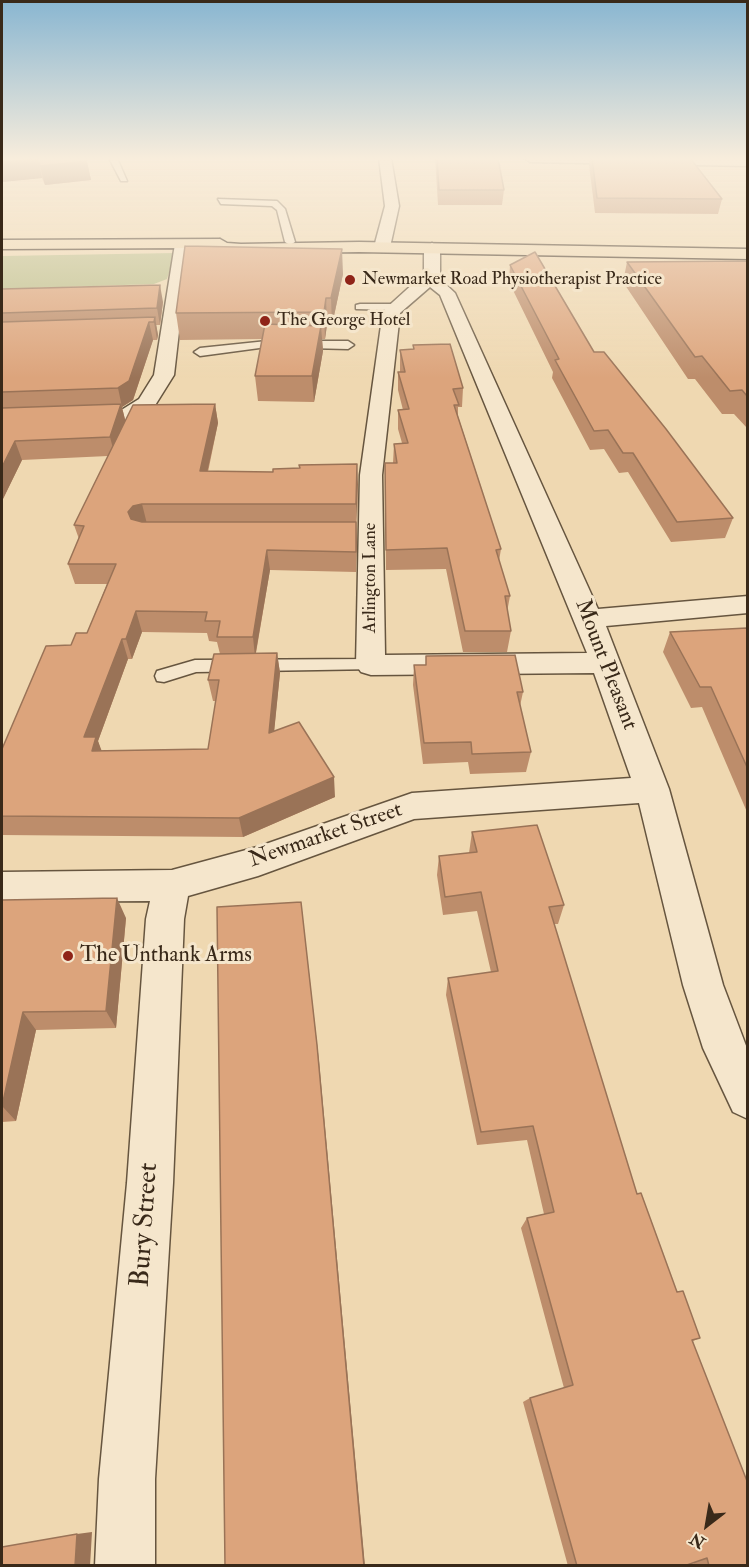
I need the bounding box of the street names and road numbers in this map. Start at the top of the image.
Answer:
street label: Arlington Lane [360,523,382,633]
street label: Mount Pleasant [568,596,642,734]
street label: Newmarket Street [246,797,406,875]
street label: Bury Street [126,1162,166,1288]

